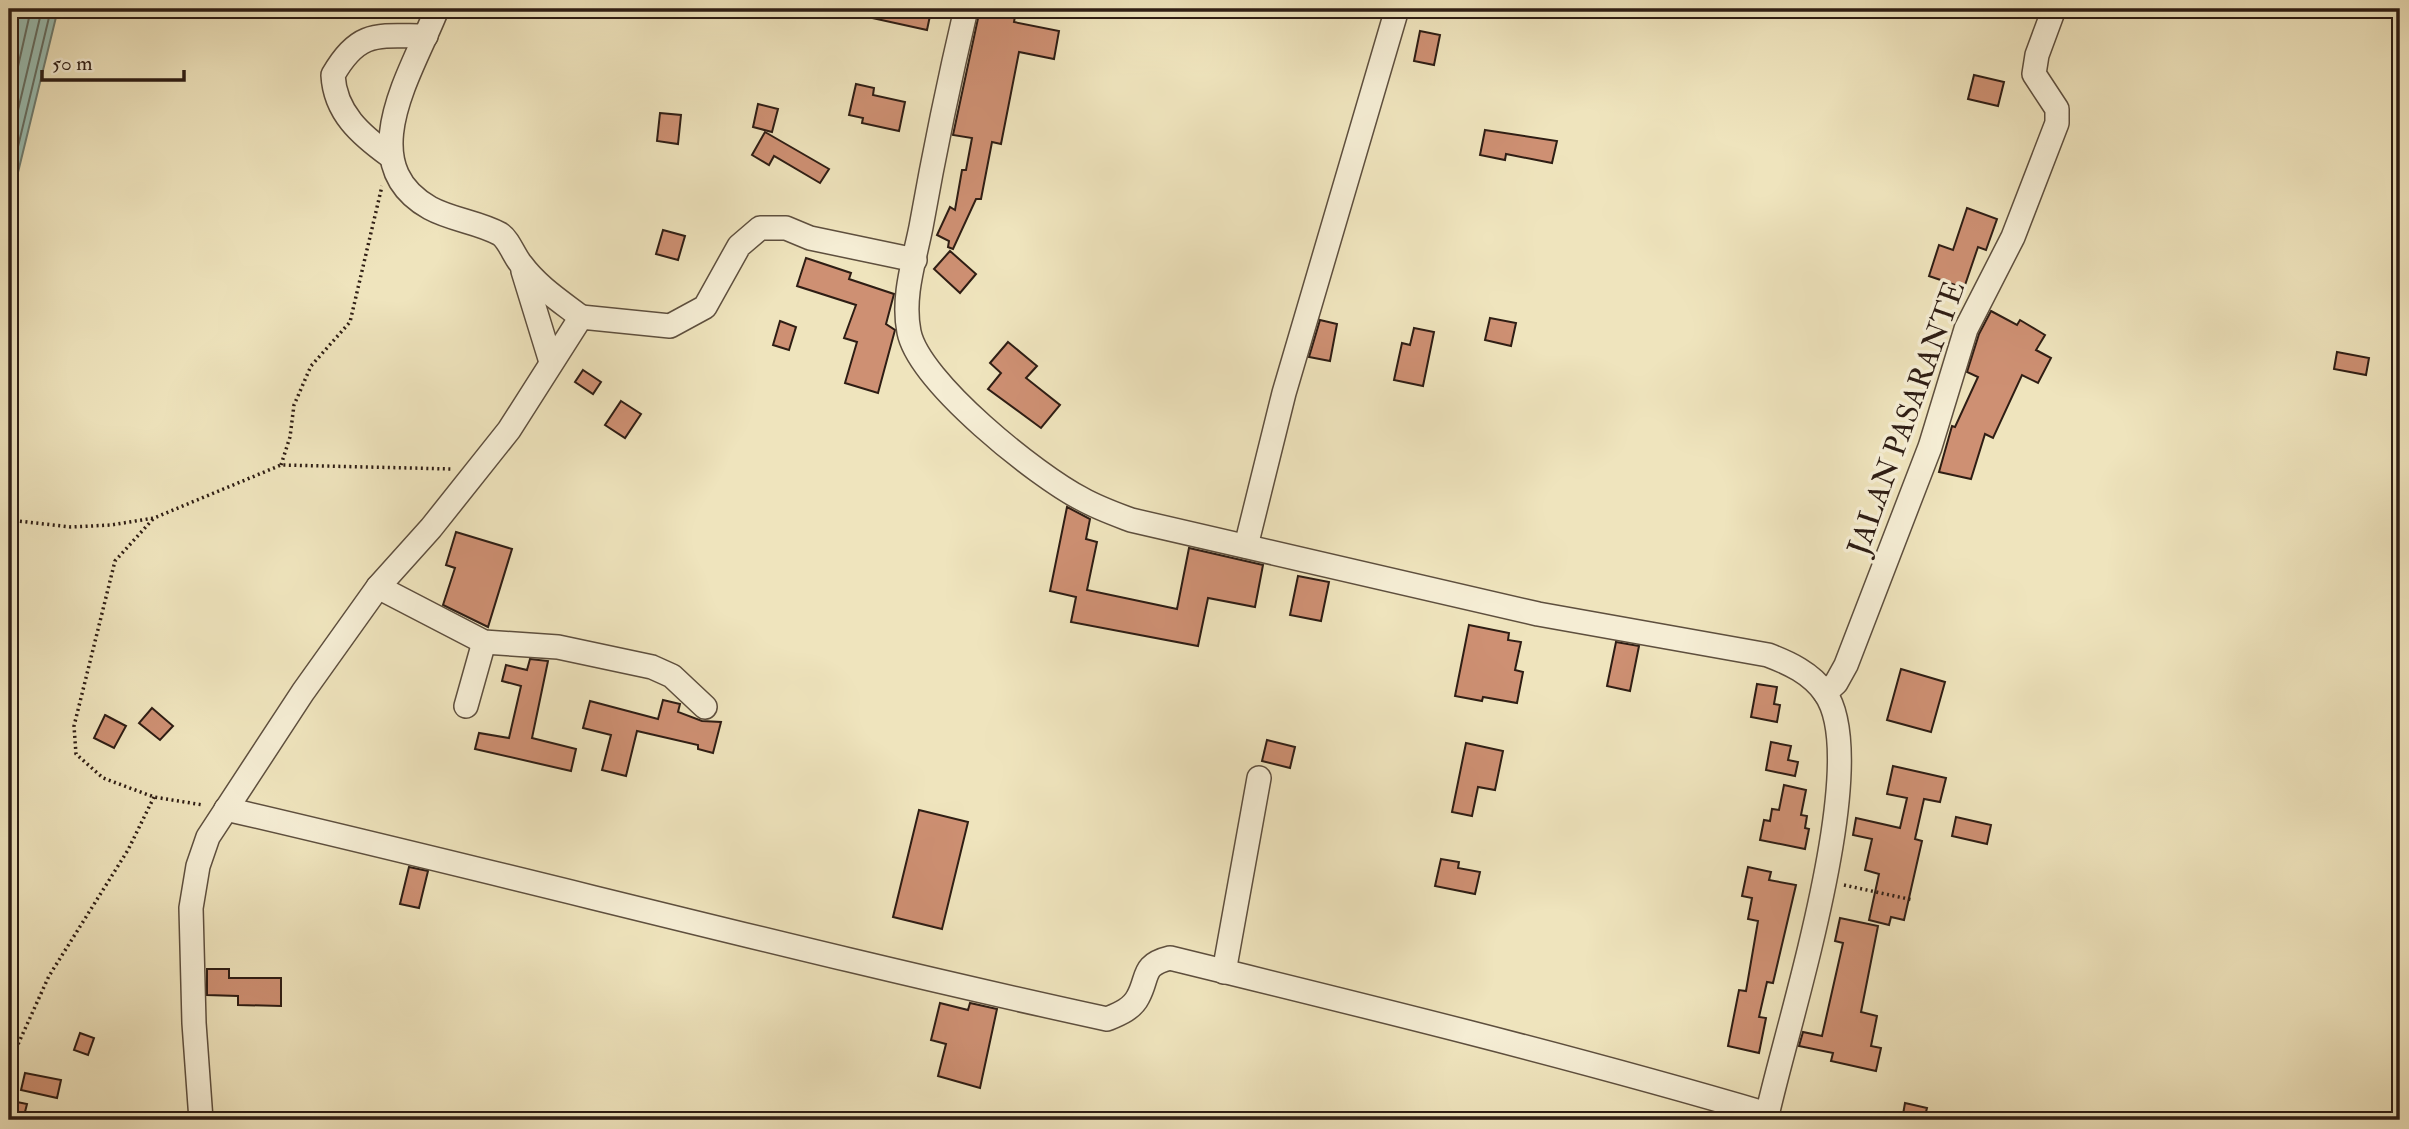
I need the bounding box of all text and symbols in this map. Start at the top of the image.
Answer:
scale bar [42,38,184,82]
text: 50 m [52,50,93,77]
street label: JALAN PASARANTE [1839,276,1973,561]

